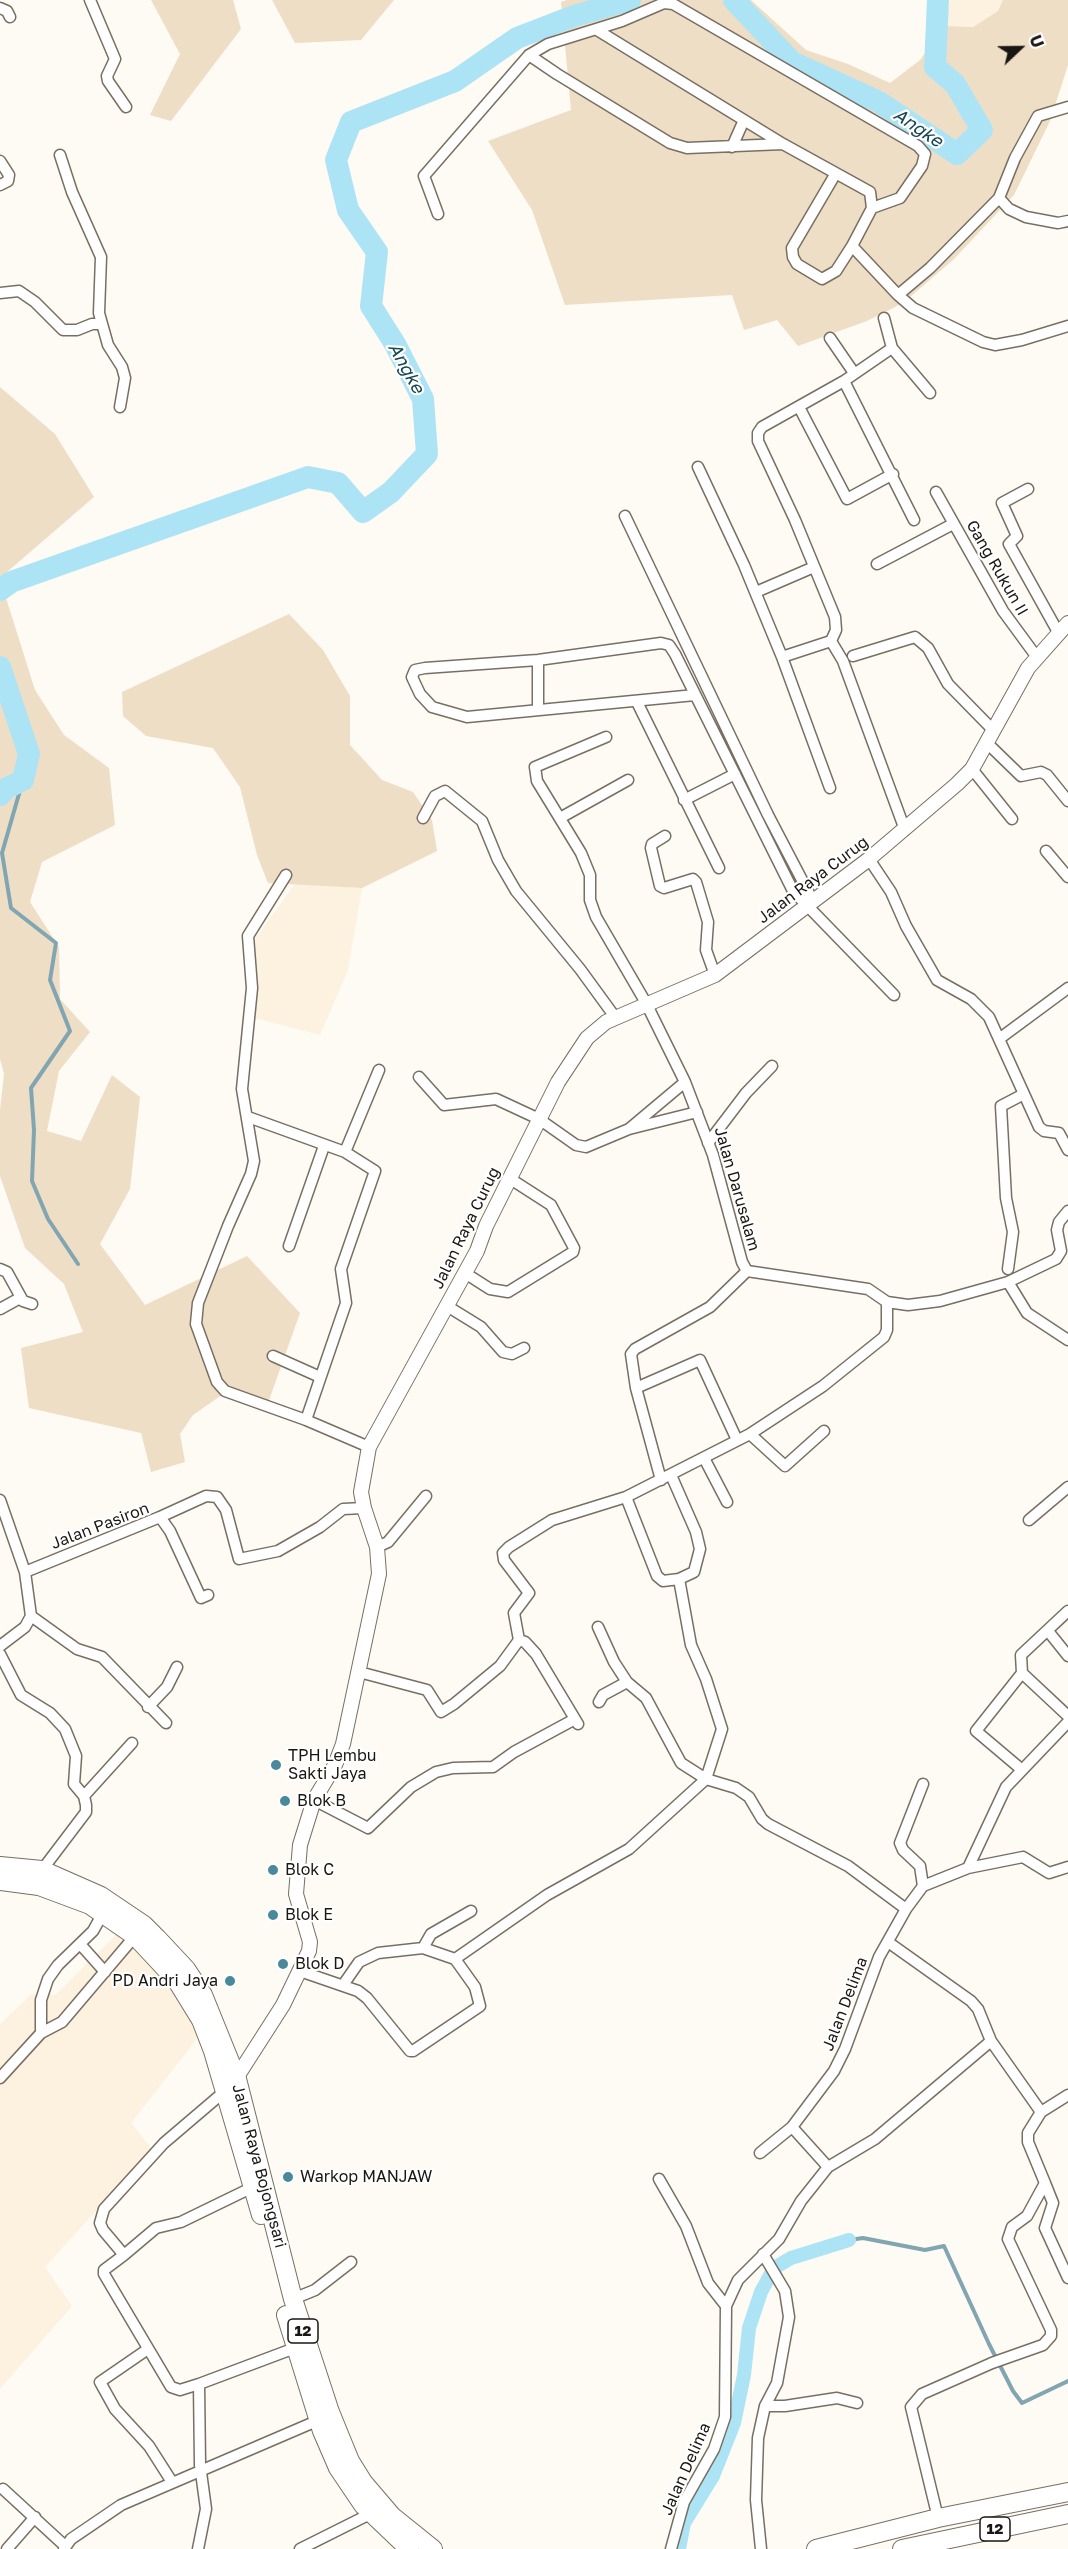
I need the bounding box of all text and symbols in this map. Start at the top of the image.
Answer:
north arrow [990,18,1050,78]
text: U [1025,32,1048,50]
water label: Angke [889,104,947,152]
water label: Angke [383,339,429,397]
street label: Gang Rukun II [962,517,1032,619]
street label: Jalan Raya Curug [754,832,872,928]
street label: Jalan Darusalam [710,1125,764,1253]
street label: Jalan Raya Curug [428,1164,504,1292]
street label: Jalan Pasiron [48,1498,152,1554]
place label: TPH Lembu Sakti Jaya [288,1746,376,1784]
marker: TPH Lembu Sakti Jaya [269,1758,283,1772]
place label: Blok B [297,1791,346,1811]
marker: Blok B [278,1794,292,1808]
place label: Blok C [285,1860,334,1880]
marker: Blok C [266,1863,280,1877]
place label: Blok E [285,1905,333,1925]
marker: Blok E [266,1908,280,1922]
place label: Blok D [295,1954,345,1974]
street label: Jalan Delima [818,1954,872,2054]
marker: Blok D [276,1957,290,1971]
place label: PD Andri Jaya [112,1971,218,1991]
marker: PD Andri Jaya [223,1974,237,1988]
street label: Jalan Raya Bojongsari [228,2082,290,2250]
place label: Warkop MANJAW [300,2167,432,2187]
marker: Warkop MANJAW [281,2170,295,2184]
road number: 12 [288,2319,318,2343]
street label: Jalan Delima [657,2420,715,2518]
road number: 12 [980,2517,1010,2541]

